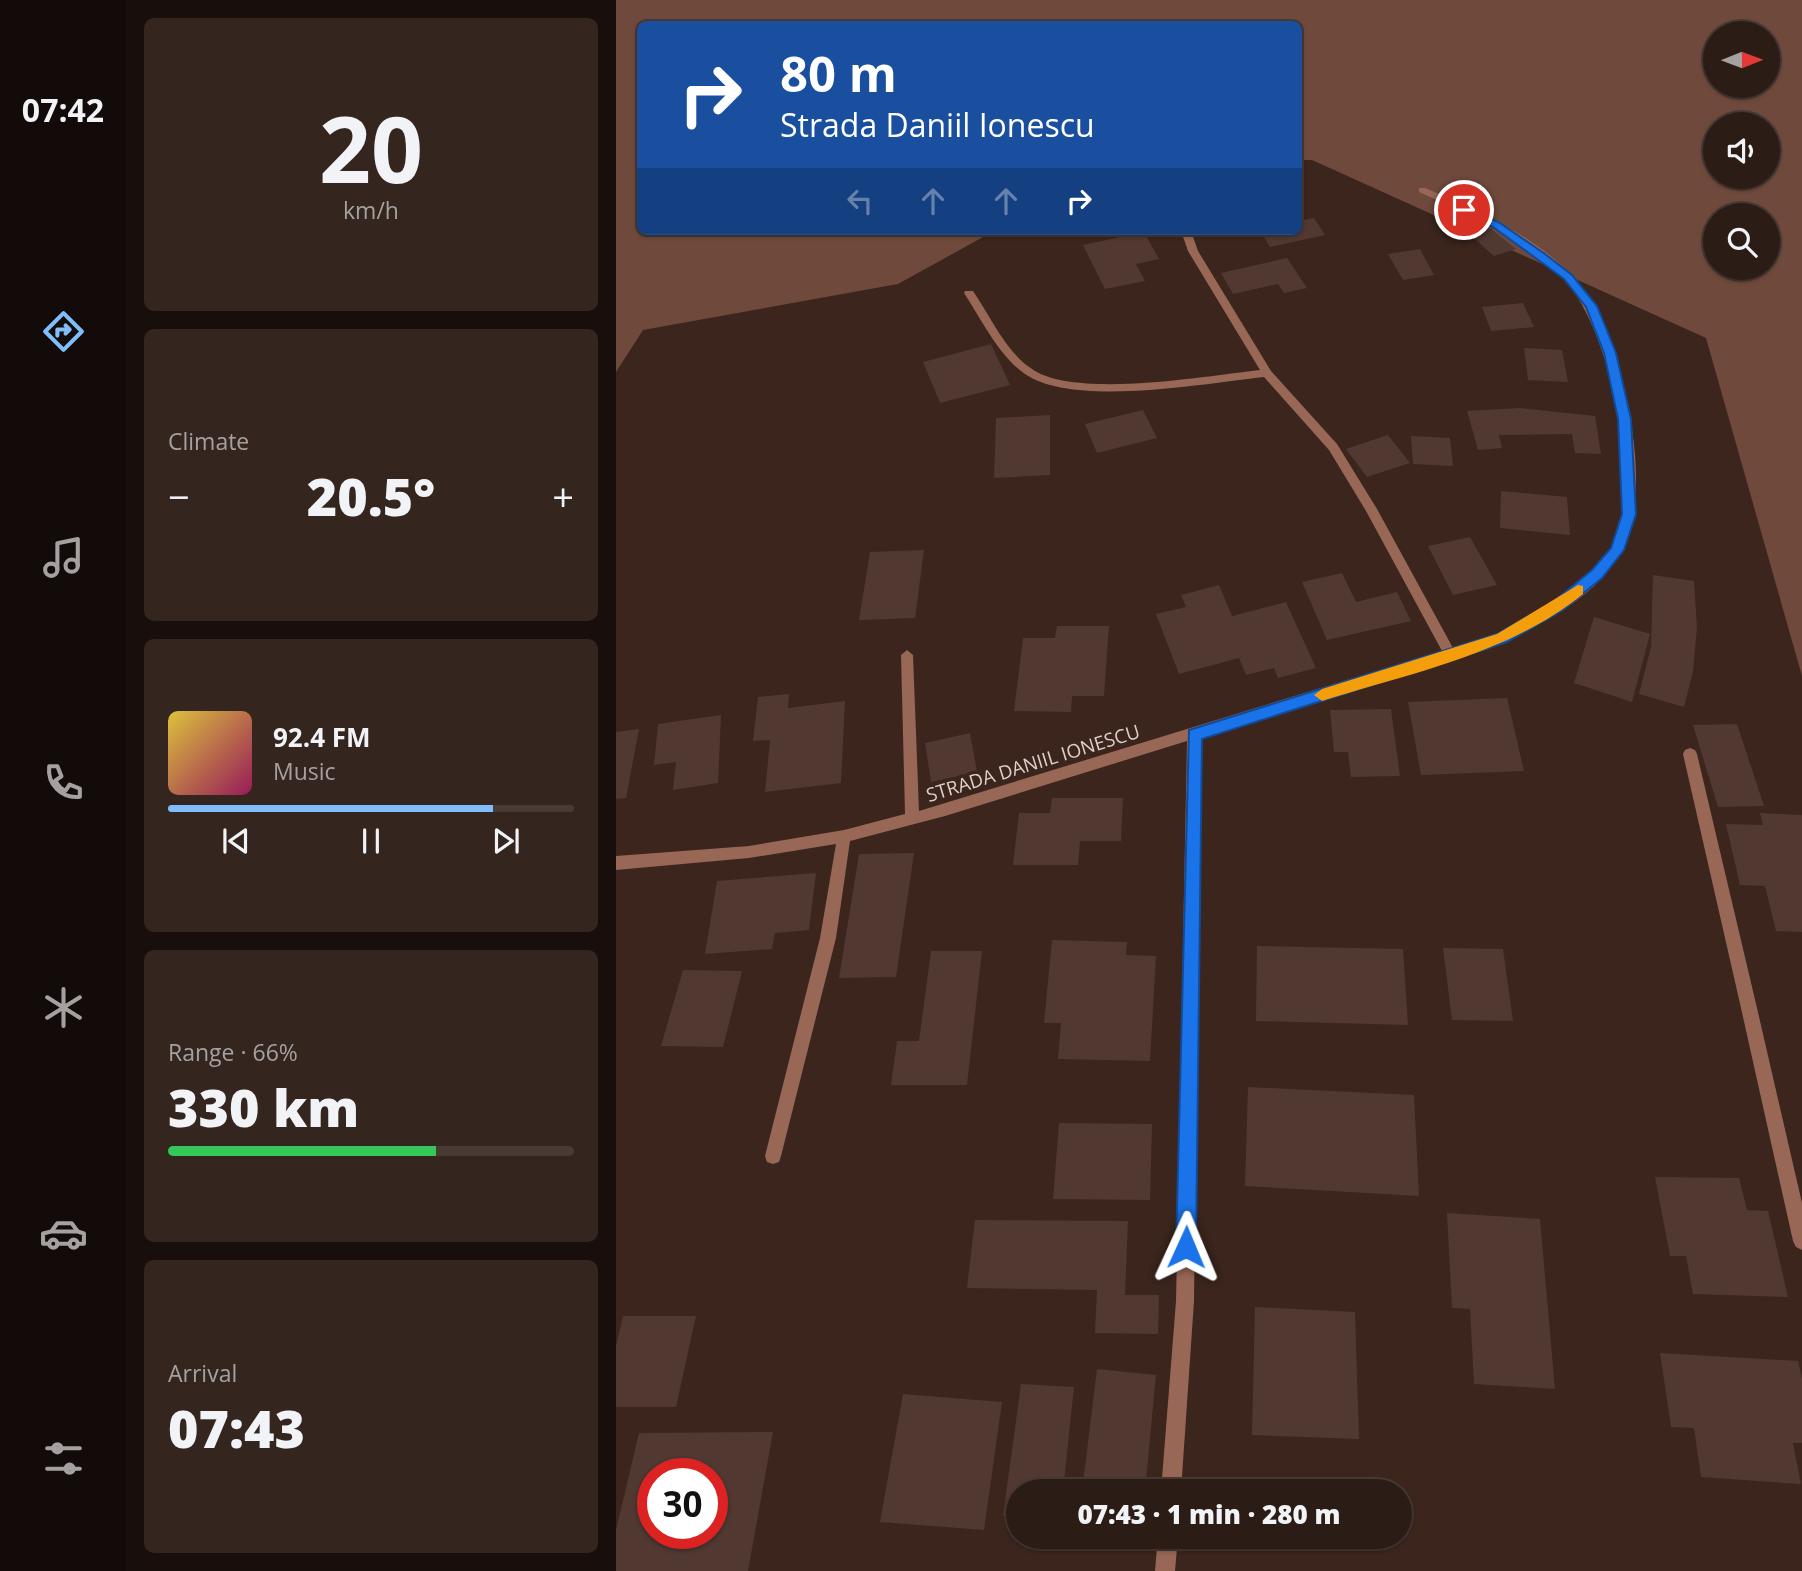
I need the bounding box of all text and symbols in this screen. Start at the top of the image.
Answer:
north arrow [1703,21,1780,98]
map controls [1703,21,1780,280]
text: 80 m [780,40,897,106]
icon: right [665,49,756,140]
text: 20 [319,86,423,210]
text: 07:42 [22,88,104,131]
text: Strada Daniil Ionescu [780,103,1095,146]
button: sound [1703,112,1780,189]
pin [1434,180,1494,240]
icon: left [841,182,879,220]
icon: ahead [914,182,952,220]
icon: ahead [987,182,1025,220]
icon: right [1060,182,1098,220]
icon: arrive [1445,191,1483,229]
text: km/h [343,194,399,226]
button: search [1703,203,1780,280]
icon: directions [39,307,88,356]
text: Climate [168,425,249,457]
text: 20.5° [307,460,435,531]
text: − [168,470,190,522]
text: + [552,470,574,522]
icon: music [39,533,88,582]
street label: STRADA DANIIL IONESCU [923,718,1143,808]
text: 92.4 FM [273,719,371,755]
text: Music [273,755,336,787]
icon: phone [39,758,88,807]
icon: previous [217,822,255,860]
icon: pause [352,822,390,860]
icon: next [487,822,525,860]
icon: climate [39,983,88,1032]
text: Range · 66% [168,1036,298,1068]
text: 330 km [168,1071,359,1142]
icon: car [39,1209,88,1258]
position arrow [1149,1210,1223,1284]
text: Arrival [168,1357,237,1389]
text: 07:43 [168,1392,305,1463]
icon: filters [39,1434,88,1483]
speed limit sign: 30 [637,1458,728,1549]
text: 07:43 · 1 min · 280 m [1078,1496,1340,1532]

